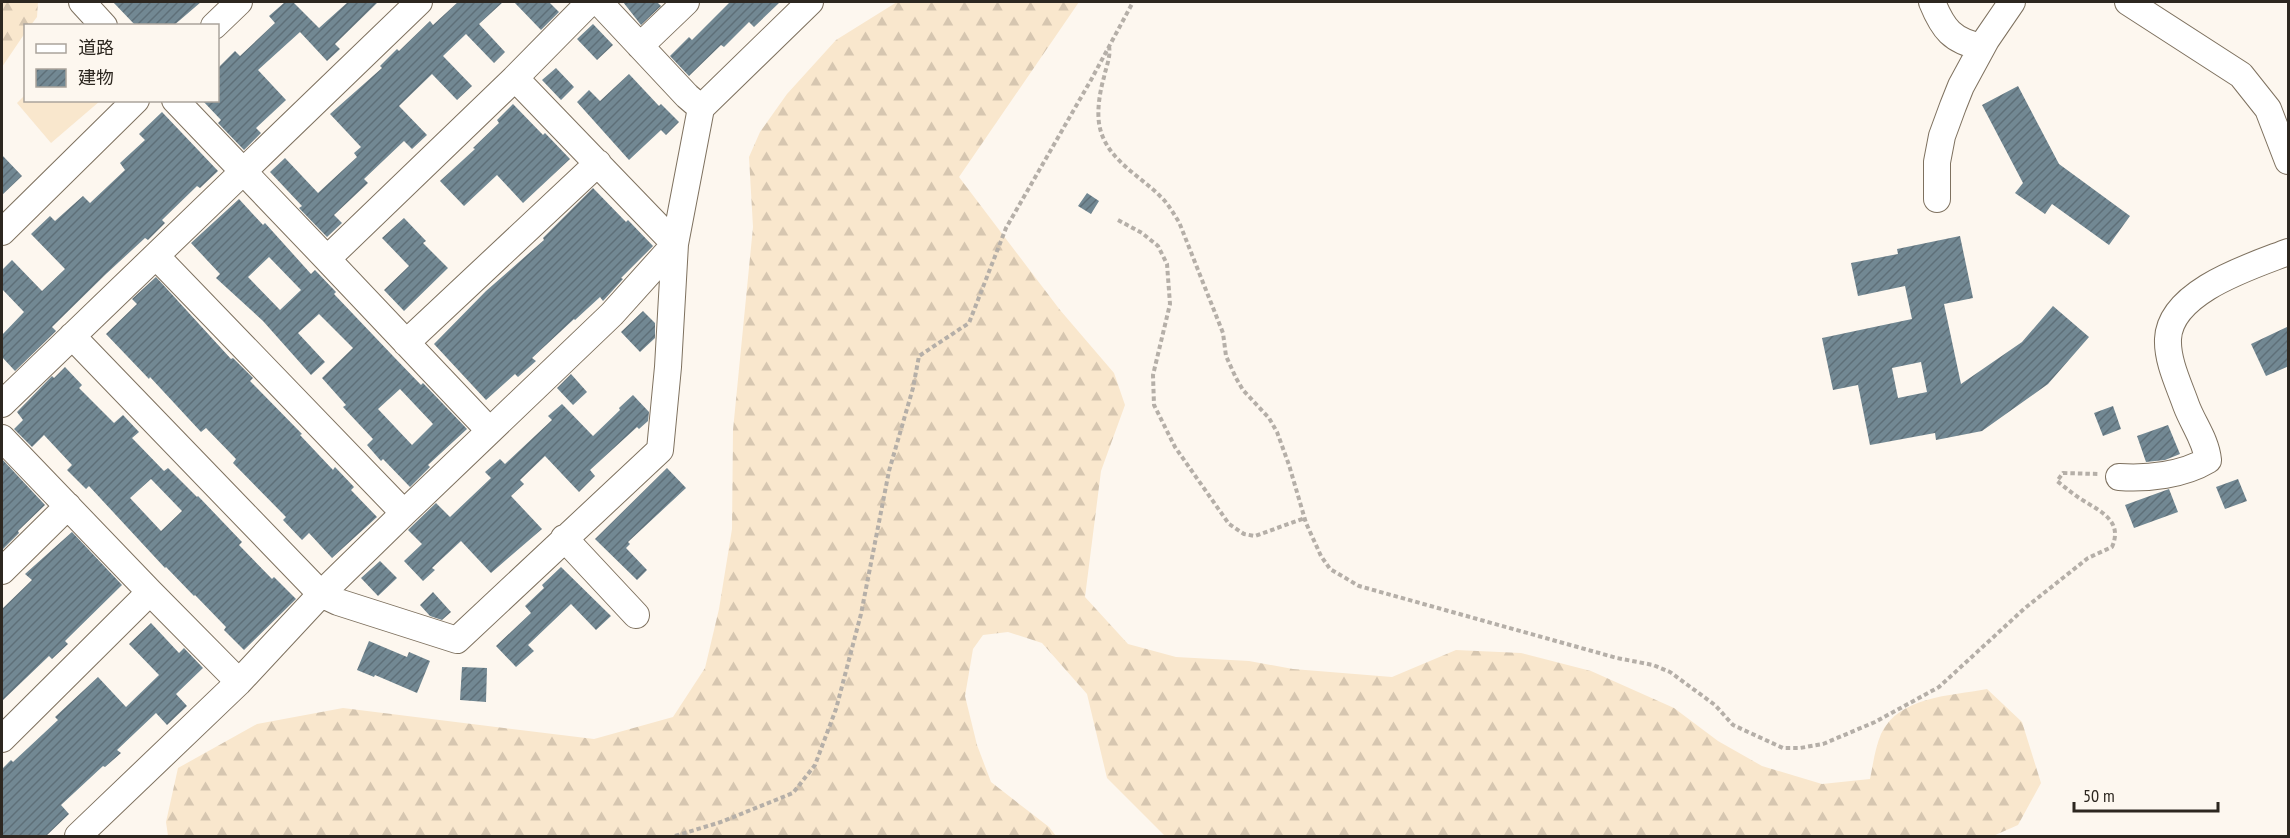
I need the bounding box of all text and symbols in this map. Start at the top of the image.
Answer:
legend [24,24,219,102]
text: 道路 [78,36,114,59]
text: 建物 [78,66,114,89]
scale bar [2074,775,2218,813]
text: 50 m [2083,784,2115,807]

